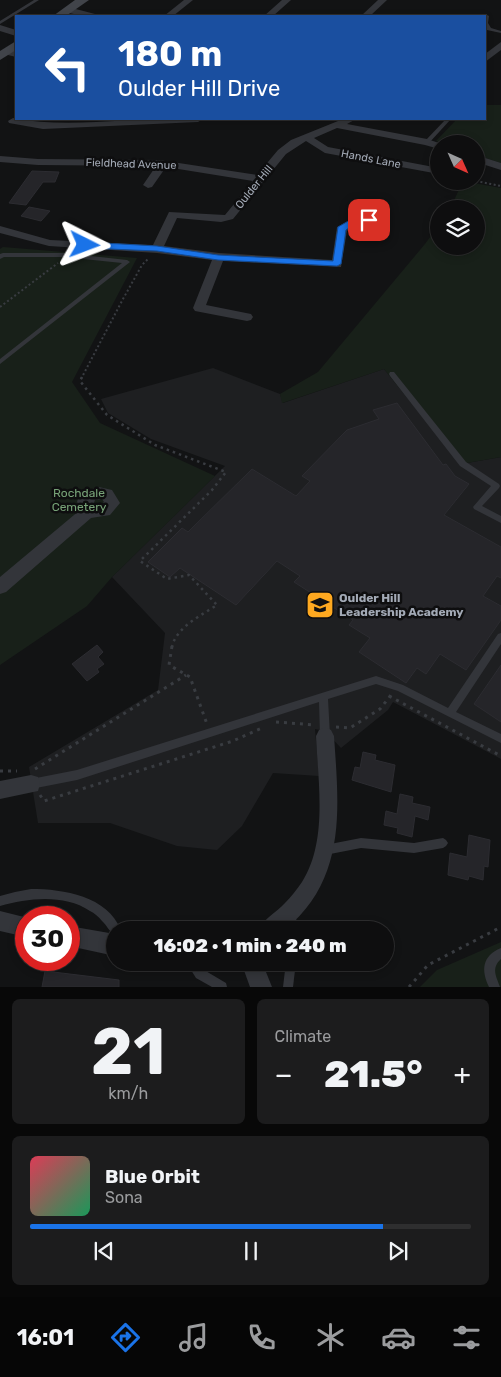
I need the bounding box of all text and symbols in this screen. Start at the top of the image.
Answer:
text: 180 m [118,33,222,75]
icon: left [35,35,100,100]
text: Oulder Hill Drive [118,75,280,102]
north arrow [430,135,485,190]
map controls [430,135,485,255]
street label: Hands Lane [340,147,402,171]
street label: Fieldhead Avenue [85,156,177,172]
street label: Oulder Hill [233,163,275,211]
pin [348,199,390,241]
button: layers [430,200,485,255]
icon: arrive [355,206,383,234]
position arrow [58,218,110,270]
park label: Rochdale Cemetery [52,486,107,514]
school or university icon: Oulder Hill Leadership Academy [305,590,335,620]
place label: Oulder Hill Leadership Academy [339,591,463,619]
speed limit sign: 30 [15,906,80,971]
text: 16:02 · 1 min · 240 m [153,934,347,957]
text: 21 [91,1013,166,1090]
text: Climate [275,1027,331,1046]
text: 21.5° [324,1051,422,1097]
text: − [275,1058,293,1091]
text: + [454,1058,471,1091]
text: km/h [108,1084,148,1103]
text: Blue Orbit [105,1165,200,1188]
text: Sona [105,1188,143,1207]
icon: previous [90,1237,118,1265]
icon: pause [237,1237,265,1265]
icon: next [384,1237,412,1265]
icon: directions [108,1320,143,1355]
icon: music [176,1320,211,1355]
icon: phone [244,1320,279,1355]
icon: climate [313,1320,348,1355]
icon: car [381,1320,416,1355]
icon: filters [449,1320,484,1355]
text: 16:01 [17,1324,74,1351]

